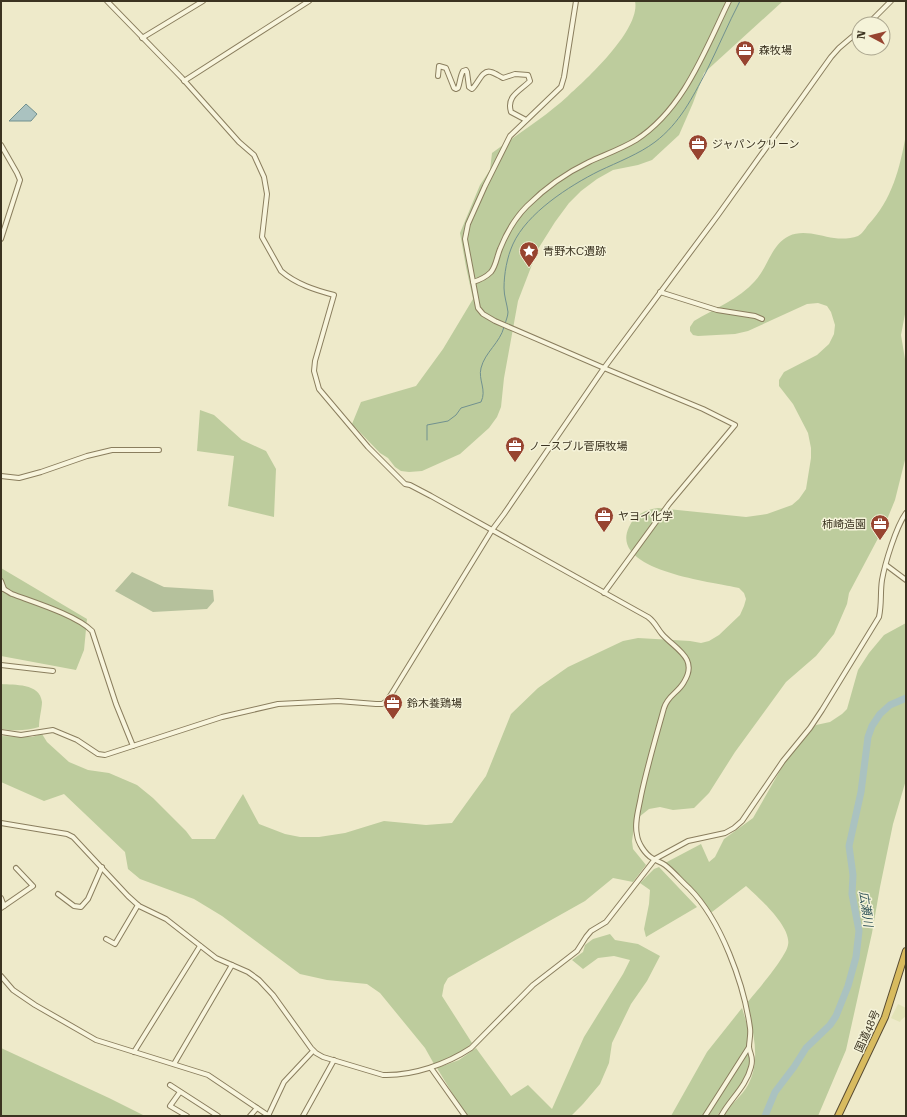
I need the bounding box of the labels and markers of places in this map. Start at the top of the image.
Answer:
office icon: 森牧場 [734,39,756,67]
place label: 森牧場 [759,44,792,57]
office icon: ジャパンクリーン [687,133,709,161]
place label: ジャパンクリーン [712,138,799,151]
place icon: 青野木C遺跡 [518,240,540,268]
place label: 青野木C遺跡 [543,245,606,258]
office icon: ノースブル菅原牧場 [504,435,526,463]
place label: ノースブル菅原牧場 [529,440,627,453]
office icon: ヤヨイ化学 [593,505,615,533]
place label: ヤヨイ化学 [618,510,673,523]
office icon: 柿崎造園 [869,513,891,541]
place label: 柿崎造園 [822,518,866,531]
office icon: 鈴木養鶏場 [382,692,404,720]
place label: 鈴木養鶏場 [407,697,462,710]

